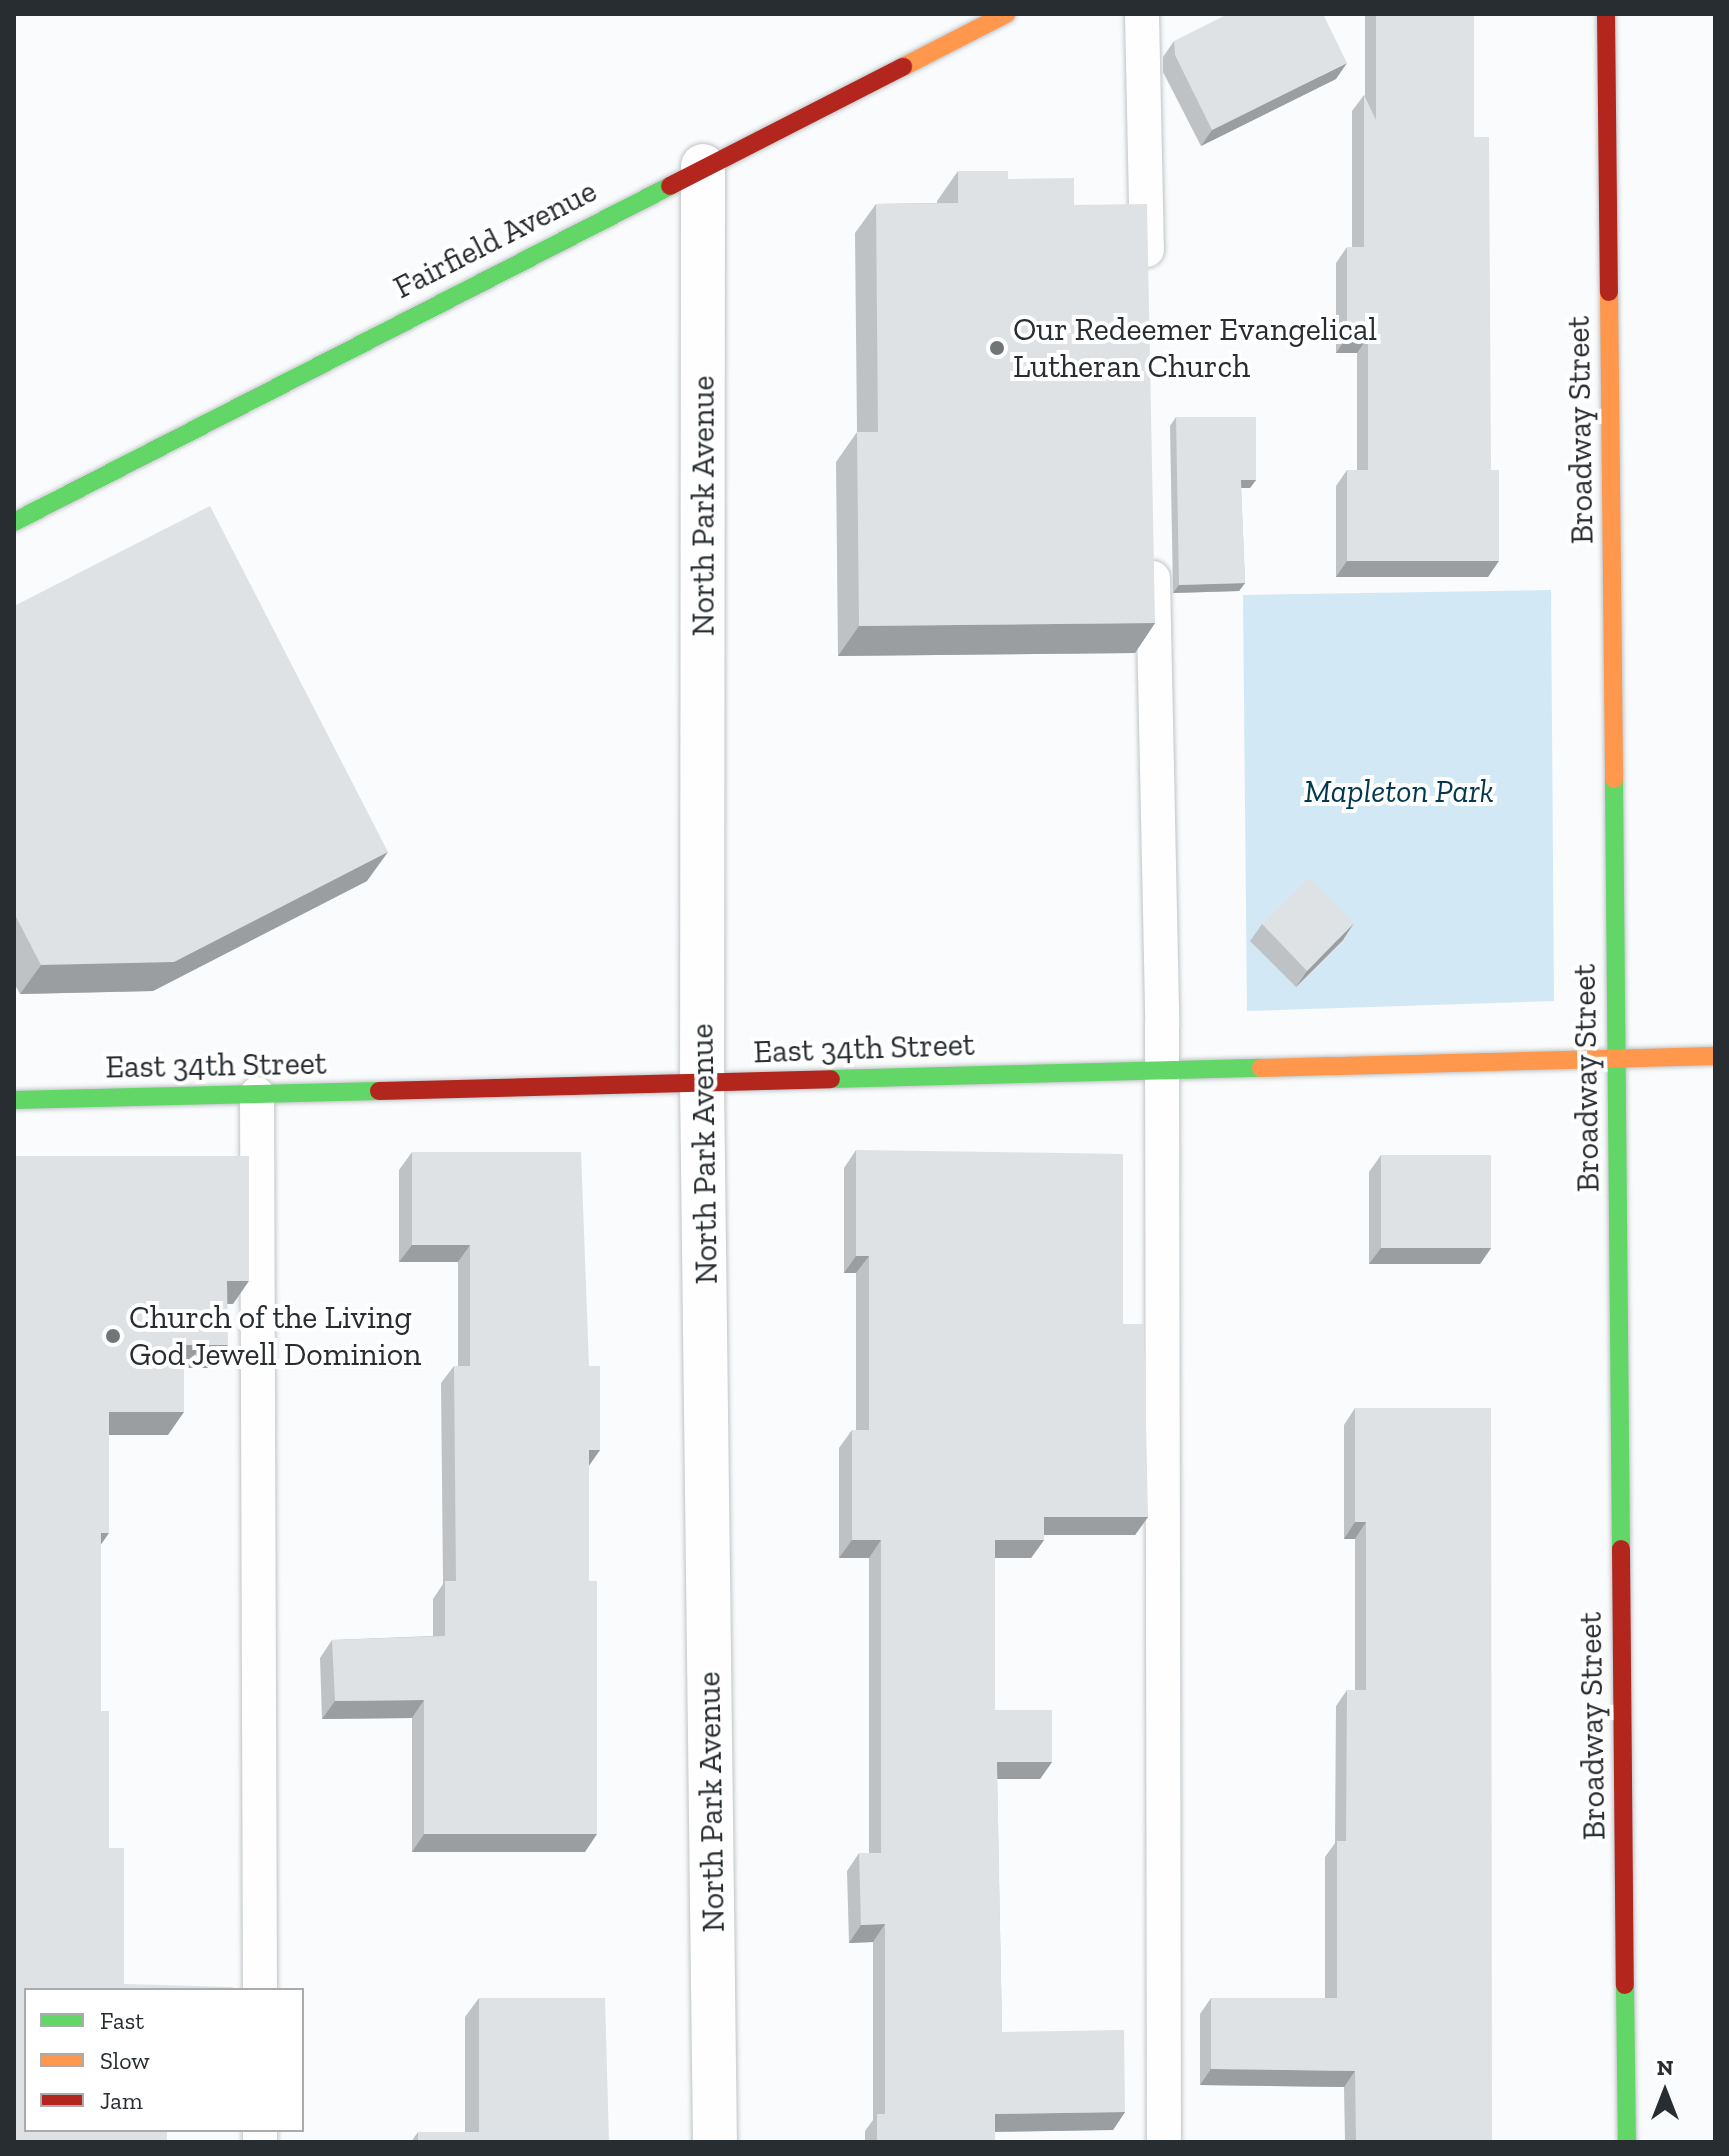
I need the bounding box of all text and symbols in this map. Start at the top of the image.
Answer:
street label: Fairfield Avenue [387,171,603,307]
place label: Our Redeemer Evangelical Lutheran Church [1013,311,1378,386]
street label: Broadway Street [1559,315,1601,545]
marker: Our Redeemer Evangelical Lutheran Church [988,339,1006,357]
street label: North Park Avenue [684,375,722,637]
park label: Mapleton Park [1304,772,1494,810]
street label: Broadway Street [1565,963,1607,1193]
street label: North Park Avenue [683,1023,725,1285]
street label: East 34th Street [753,1025,975,1071]
street label: East 34th Street [105,1044,327,1086]
place label: Church of the Living God Jewell Dominion [129,1299,422,1374]
marker: Church of the Living God Jewell Dominion [104,1327,122,1345]
street label: Broadway Street [1571,1611,1613,1841]
street label: North Park Avenue [690,1671,732,1933]
legend [24,1988,304,2132]
text: Fast [100,2006,144,2035]
text: Slow [100,2046,150,2075]
north arrow [1625,2052,1705,2132]
text: N [1657,2054,1673,2081]
text: Jam [100,2086,143,2115]

